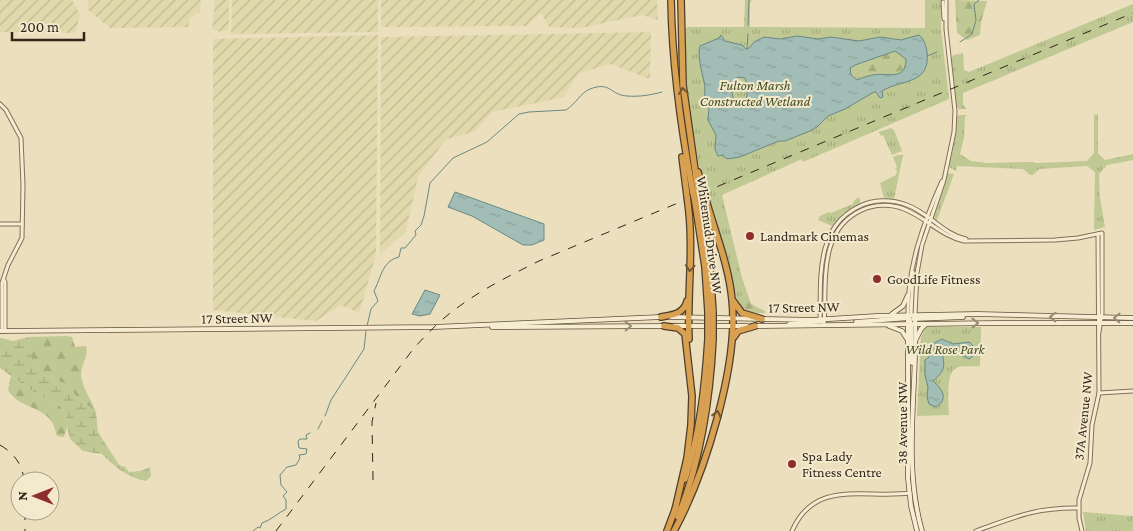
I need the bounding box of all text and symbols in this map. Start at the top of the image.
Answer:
scale bar [12,10,85,42]
text: 200 m [20,19,59,35]
park label: Fulton Marsh Constructed Wetland [700,77,811,109]
one-way arrow [678,87,689,95]
street label: Whitemud Drive NW [694,175,726,295]
place label: Landmark Cinemas [760,228,869,244]
marker: Landmark Cinemas [744,230,756,242]
one-way arrow [685,264,696,272]
place label: GoodLife Fitness [887,271,980,287]
marker: GoodLife Fitness [871,273,883,285]
street label: 17 Street NW [768,298,840,316]
street label: 17 Street NW [201,309,273,327]
one-way arrow [1048,311,1056,322]
one-way arrow [1113,312,1121,323]
one-way arrow [972,318,980,328]
one-way arrow [625,321,633,331]
park label: Wild Rose Park [905,341,985,357]
street label: 37A Avenue NW [1070,371,1096,461]
street label: 38 Avenue NW [894,381,910,464]
one-way arrow [712,410,722,418]
place label: Spa Lady Fitness Centre [802,448,882,480]
marker: Spa Lady Fitness Centre [786,458,798,470]
north arrow [10,471,60,521]
text: N [14,491,30,501]

